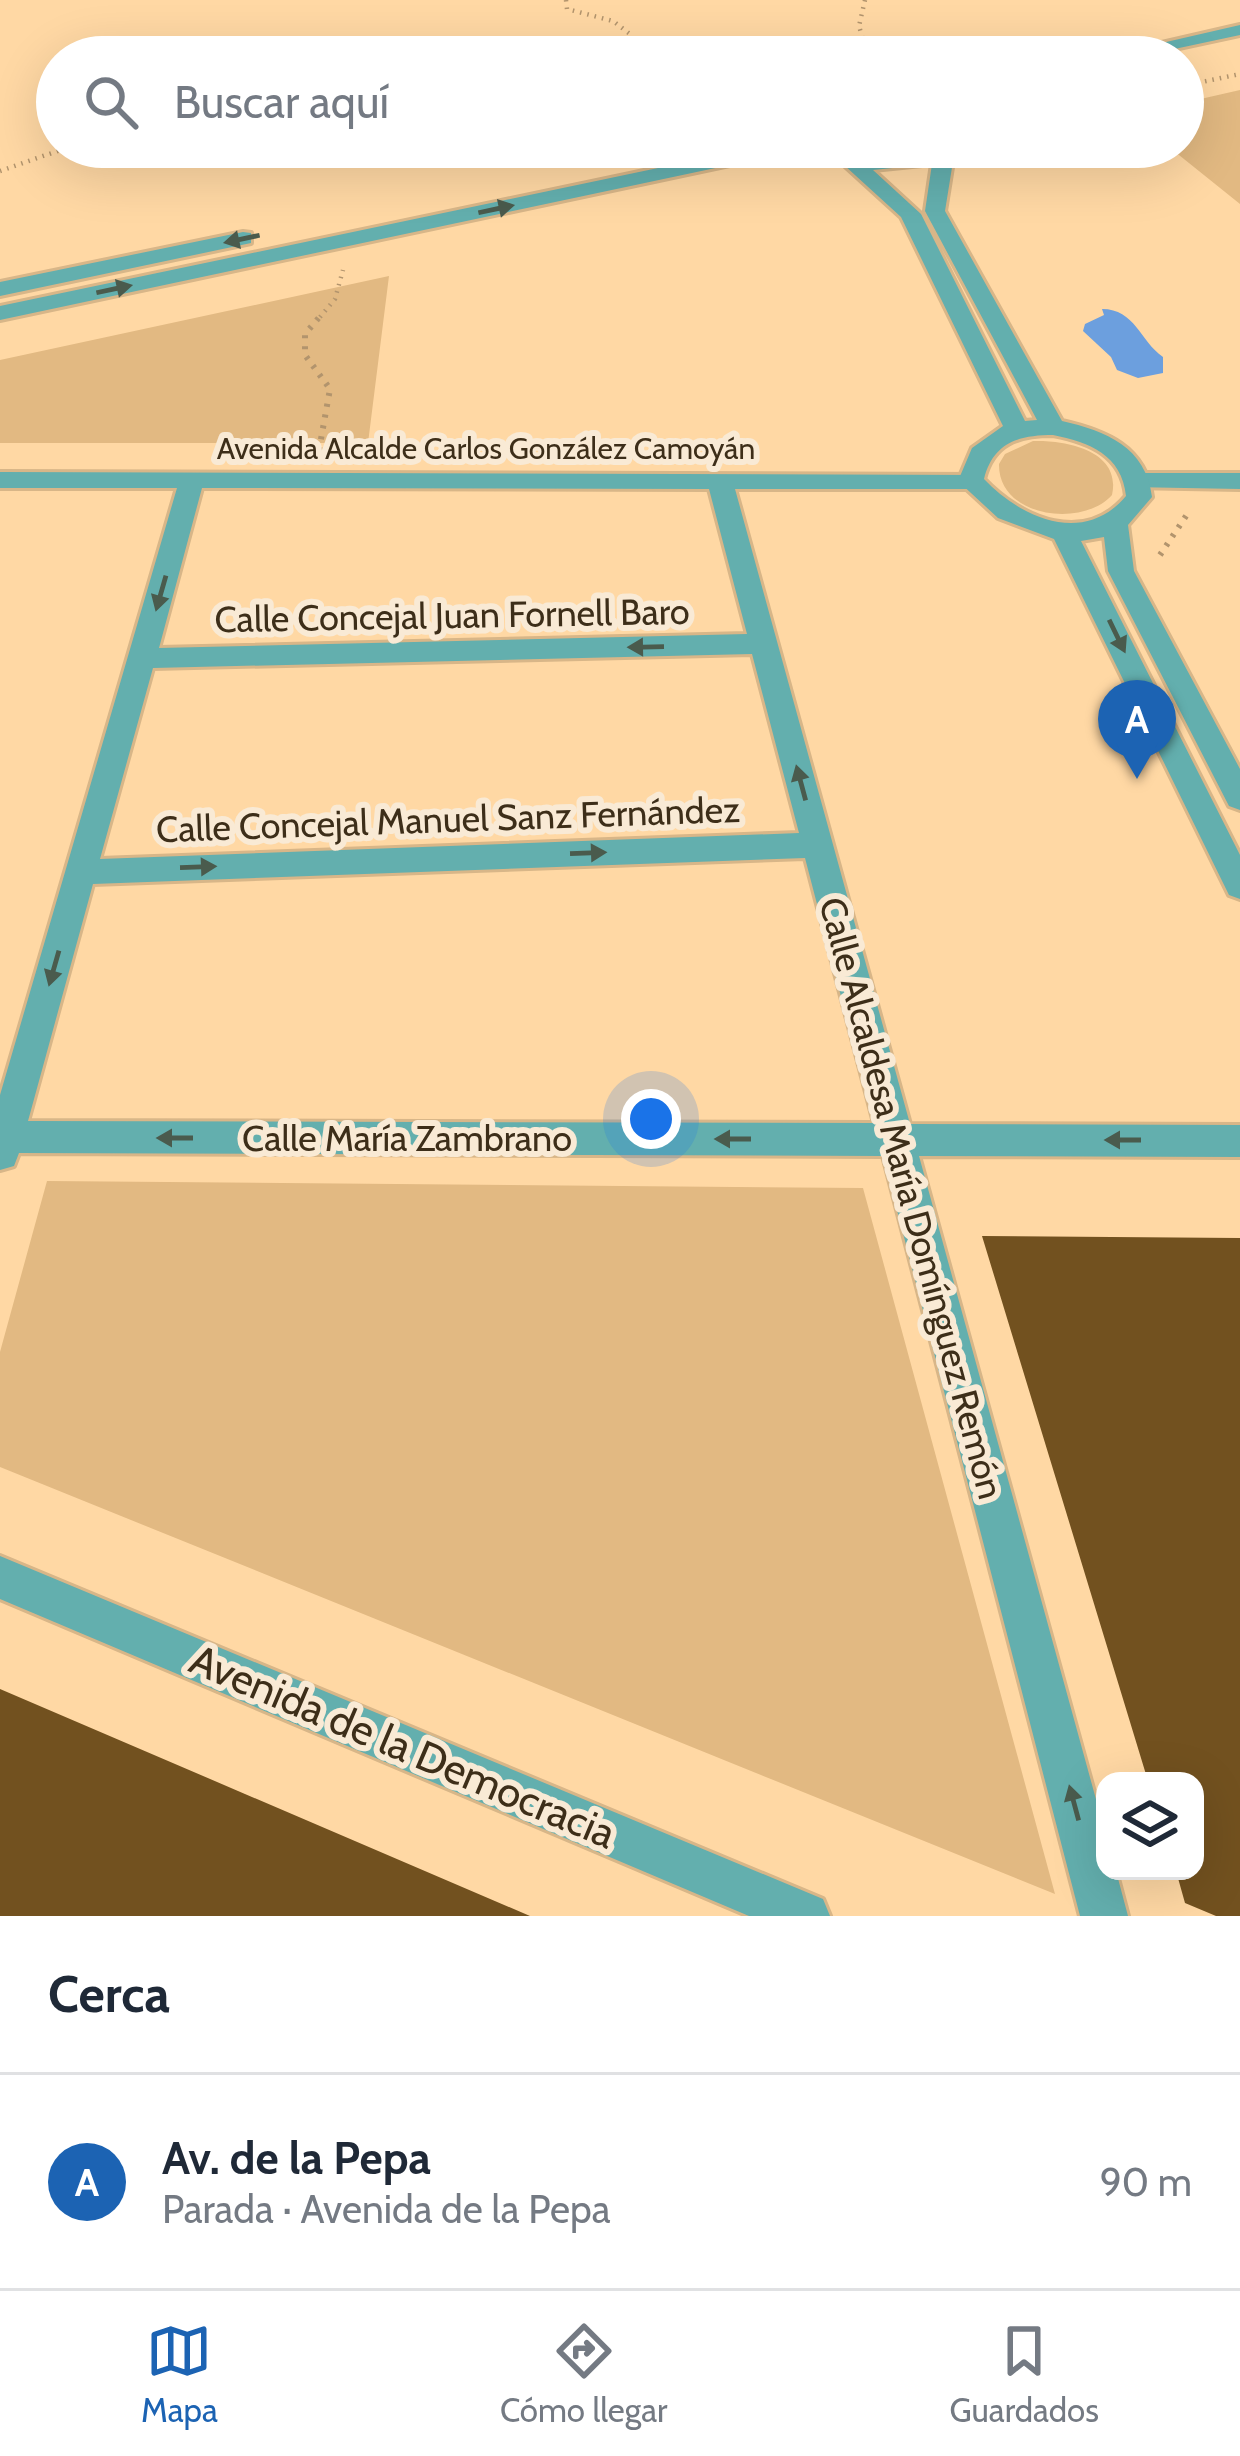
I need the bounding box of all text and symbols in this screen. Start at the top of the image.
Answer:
search box [36,36,1204,168]
icon: search [78,69,144,135]
text: Buscar aquí [174,75,389,129]
one-way arrow [478,198,516,217]
one-way arrow [223,230,261,249]
one-way arrow [96,279,134,298]
street label: Avenida Alcalde Carlos González Camoyán [217,430,755,467]
one-way arrow [150,575,169,612]
street label: Calle Concejal Juan Fornell Baro [214,589,690,641]
one-way arrow [1106,618,1126,653]
one-way arrow [626,637,664,656]
pin: A [1098,680,1176,779]
one-way arrow [790,764,809,801]
street label: Calle Concejal Manuel Sanz Fernández [155,787,741,851]
one-way arrow [570,843,608,862]
one-way arrow [180,858,218,877]
street label: Calle Alcaldesa María Domínguez Remón [810,893,1014,1503]
one-way arrow [43,950,62,987]
your location [621,1089,681,1149]
street label: Calle María Zambrano [242,1116,572,1160]
one-way arrow [155,1128,193,1148]
one-way arrow [713,1129,751,1149]
one-way arrow [1103,1130,1141,1150]
street label: Avenida de la Democracia [182,1633,624,1859]
map controls [1096,1772,1204,1880]
button: layers [1096,1772,1204,1880]
one-way arrow [1063,1784,1082,1821]
text: Cerca [48,1963,170,2025]
text: Av. de la Pepa [162,2131,431,2185]
text: A [75,2158,99,2206]
text: 90 m [1100,2158,1192,2206]
text: Parada · Avenida de la Pepa [162,2185,610,2233]
tab: Mapa [141,2318,218,2430]
tab: Cómo llegar [500,2318,667,2430]
tab: Guardados [950,2318,1099,2430]

